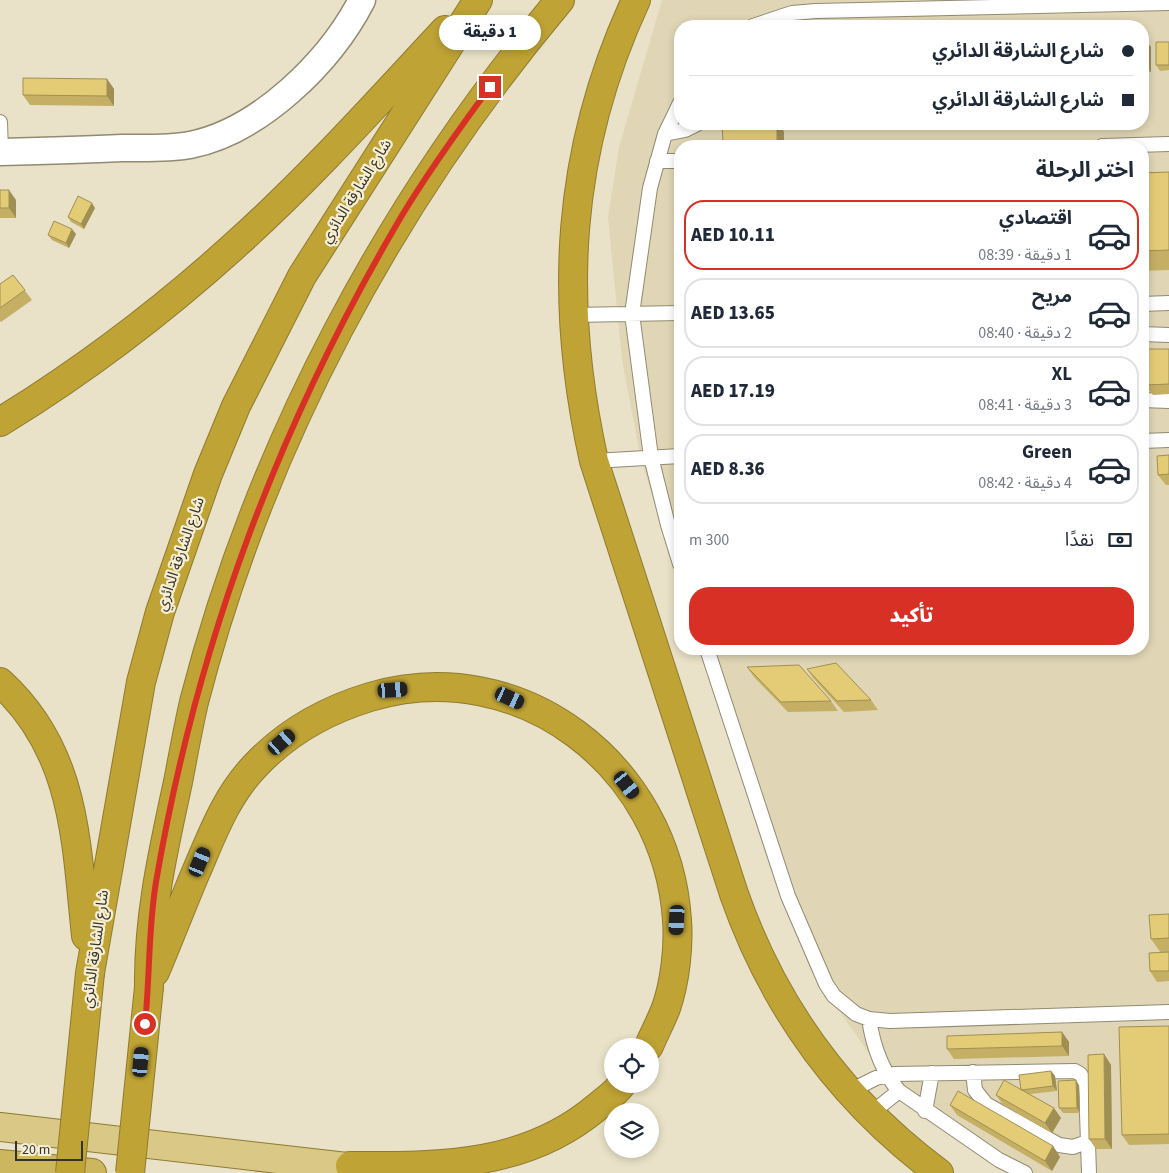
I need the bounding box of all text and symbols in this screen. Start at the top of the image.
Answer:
callout: 1 دقيقة [439,14,541,49]
text: 1 دقيقة [463,21,517,43]
text: شارع الشارقة الدائري [932,38,1104,65]
route end [479,76,501,98]
text: شارع الشارقة الدائري [932,87,1104,114]
street label: شارع الشارقة الدائري [316,135,398,248]
text: اختر الرحلة [1036,154,1134,186]
text: اقتصادي [999,205,1072,232]
icon: car [1087,213,1132,258]
text: AED 10.11 [691,222,775,249]
text: 1 دقيقة · 08:39 [978,244,1072,266]
text: مريح [1032,283,1072,310]
icon: car [1087,291,1132,336]
text: AED 13.65 [691,300,775,327]
text: 2 دقيقة · 08:40 [978,322,1072,344]
text: XL [1051,361,1072,388]
icon: car [1087,369,1132,414]
text: AED 17.19 [691,378,775,405]
text: 3 دقيقة · 08:41 [978,394,1072,416]
text: Green [1022,439,1072,466]
icon: car [1087,447,1132,492]
text: AED 8.36 [691,456,765,483]
text: 4 دقيقة · 08:42 [978,472,1072,494]
street label: شارع الشارقة الدائري [151,494,211,614]
icon: cash [1106,526,1134,554]
text: نقدًا [1065,527,1094,554]
text: 300 m [689,529,729,551]
button: تأكيد [689,587,1134,645]
car [377,681,408,699]
car [493,685,526,711]
car [265,726,298,758]
car [611,769,642,801]
car [187,845,212,879]
street label: شارع الشارقة الدائري [77,888,115,1010]
car [668,905,685,935]
route start [134,1013,156,1035]
map controls [604,1038,659,1158]
button: locate [604,1038,659,1093]
car [132,1046,149,1078]
button: layers [604,1103,659,1158]
scale bar [15,1138,82,1161]
text: 20 m [22,1140,50,1160]

